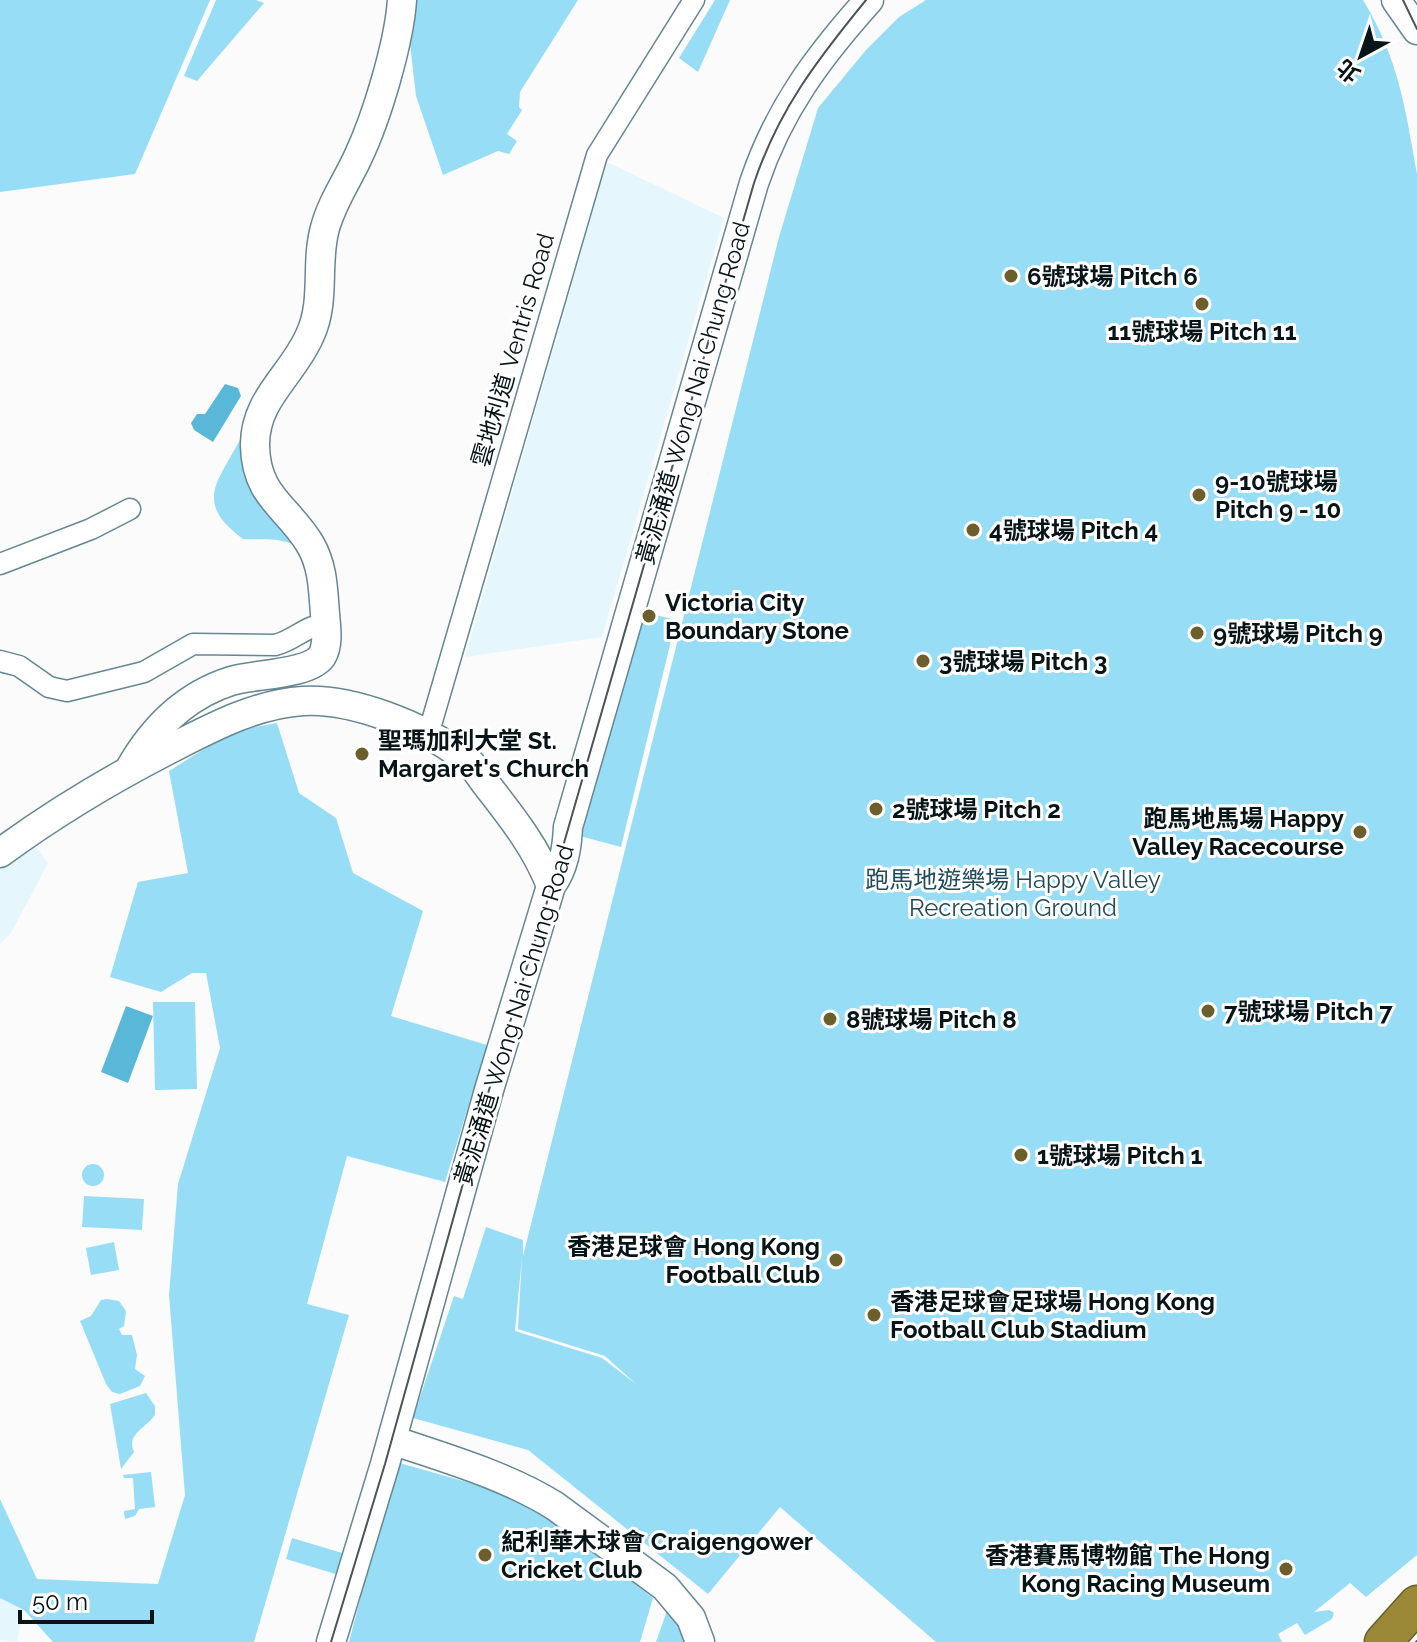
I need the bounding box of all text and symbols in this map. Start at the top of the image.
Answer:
north arrow [1321,16,1401,96]
text: 北 [1331,54,1365,88]
street label: 黃泥涌道 Wong Nai Chung Road [630,218,756,568]
street label: 雲地利道 Ventris Road [466,230,560,470]
place label: 6號球場 Pitch 6 [1027,262,1198,291]
marker: 6號球場 Pitch 6 [1002,267,1020,285]
marker: 11號球場 Pitch 11 [1193,295,1211,313]
place label: 11號球場 Pitch 11 [1107,317,1297,346]
place label: 9-10號球場 Pitch 9 - 10 [1215,467,1341,524]
marker: 9-10號球場 Pitch 9 - 10 [1190,486,1208,504]
place label: 4號球場 Pitch 4 [989,516,1158,545]
marker: 4號球場 Pitch 4 [964,521,982,539]
place label: Victoria City Boundary Stone [665,588,849,645]
marker: Victoria City Boundary Stone [640,607,658,625]
place label: 9號球場 Pitch 9 [1213,619,1383,648]
marker: 9號球場 Pitch 9 [1188,624,1206,642]
place label: 3號球場 Pitch 3 [939,647,1107,676]
marker: 3號球場 Pitch 3 [914,652,932,670]
place label: 聖瑪加利大堂 St. Margaret's Church [378,726,589,783]
marker: 聖瑪加利大堂 St. Margaret's Church [353,745,371,763]
place label: 2號球場 Pitch 2 [892,795,1061,824]
marker: 2號球場 Pitch 2 [867,800,885,818]
place label: 跑馬地馬場 Happy Valley Racecourse [1132,804,1344,861]
marker: 跑馬地馬場 Happy Valley Racecourse [1351,823,1369,841]
street label: 黃泥涌道 Wong Nai Chung Road [448,841,580,1189]
park label: 跑馬地遊樂場 Happy Valley Recreation Ground [865,865,1161,922]
place label: 7號球場 Pitch 7 [1224,997,1393,1026]
marker: 7號球場 Pitch 7 [1199,1002,1217,1020]
place label: 8號球場 Pitch 8 [846,1005,1017,1034]
marker: 8號球場 Pitch 8 [821,1010,839,1028]
place label: 1號球場 Pitch 1 [1037,1141,1203,1170]
marker: 1號球場 Pitch 1 [1012,1146,1030,1164]
place label: 香港足球會 Hong Kong Football Club [567,1232,820,1289]
marker: 香港足球會 Hong Kong Football Club [827,1251,845,1269]
place label: 香港足球會足球場 Hong Kong Football Club Stadium [890,1287,1215,1344]
marker: 香港足球會足球場 Hong Kong Football Club Stadium [865,1306,883,1324]
place label: 紀利華木球會 Craigengower Cricket Club [501,1527,813,1584]
place label: 香港賽馬博物館 The Hong Kong Racing Museum [985,1541,1270,1598]
marker: 紀利華木球會 Craigengower Cricket Club [476,1546,494,1564]
marker: 香港賽馬博物館 The Hong Kong Racing Museum [1277,1560,1295,1578]
scale bar [20,1574,152,1624]
text: 50 m [32,1587,88,1616]

